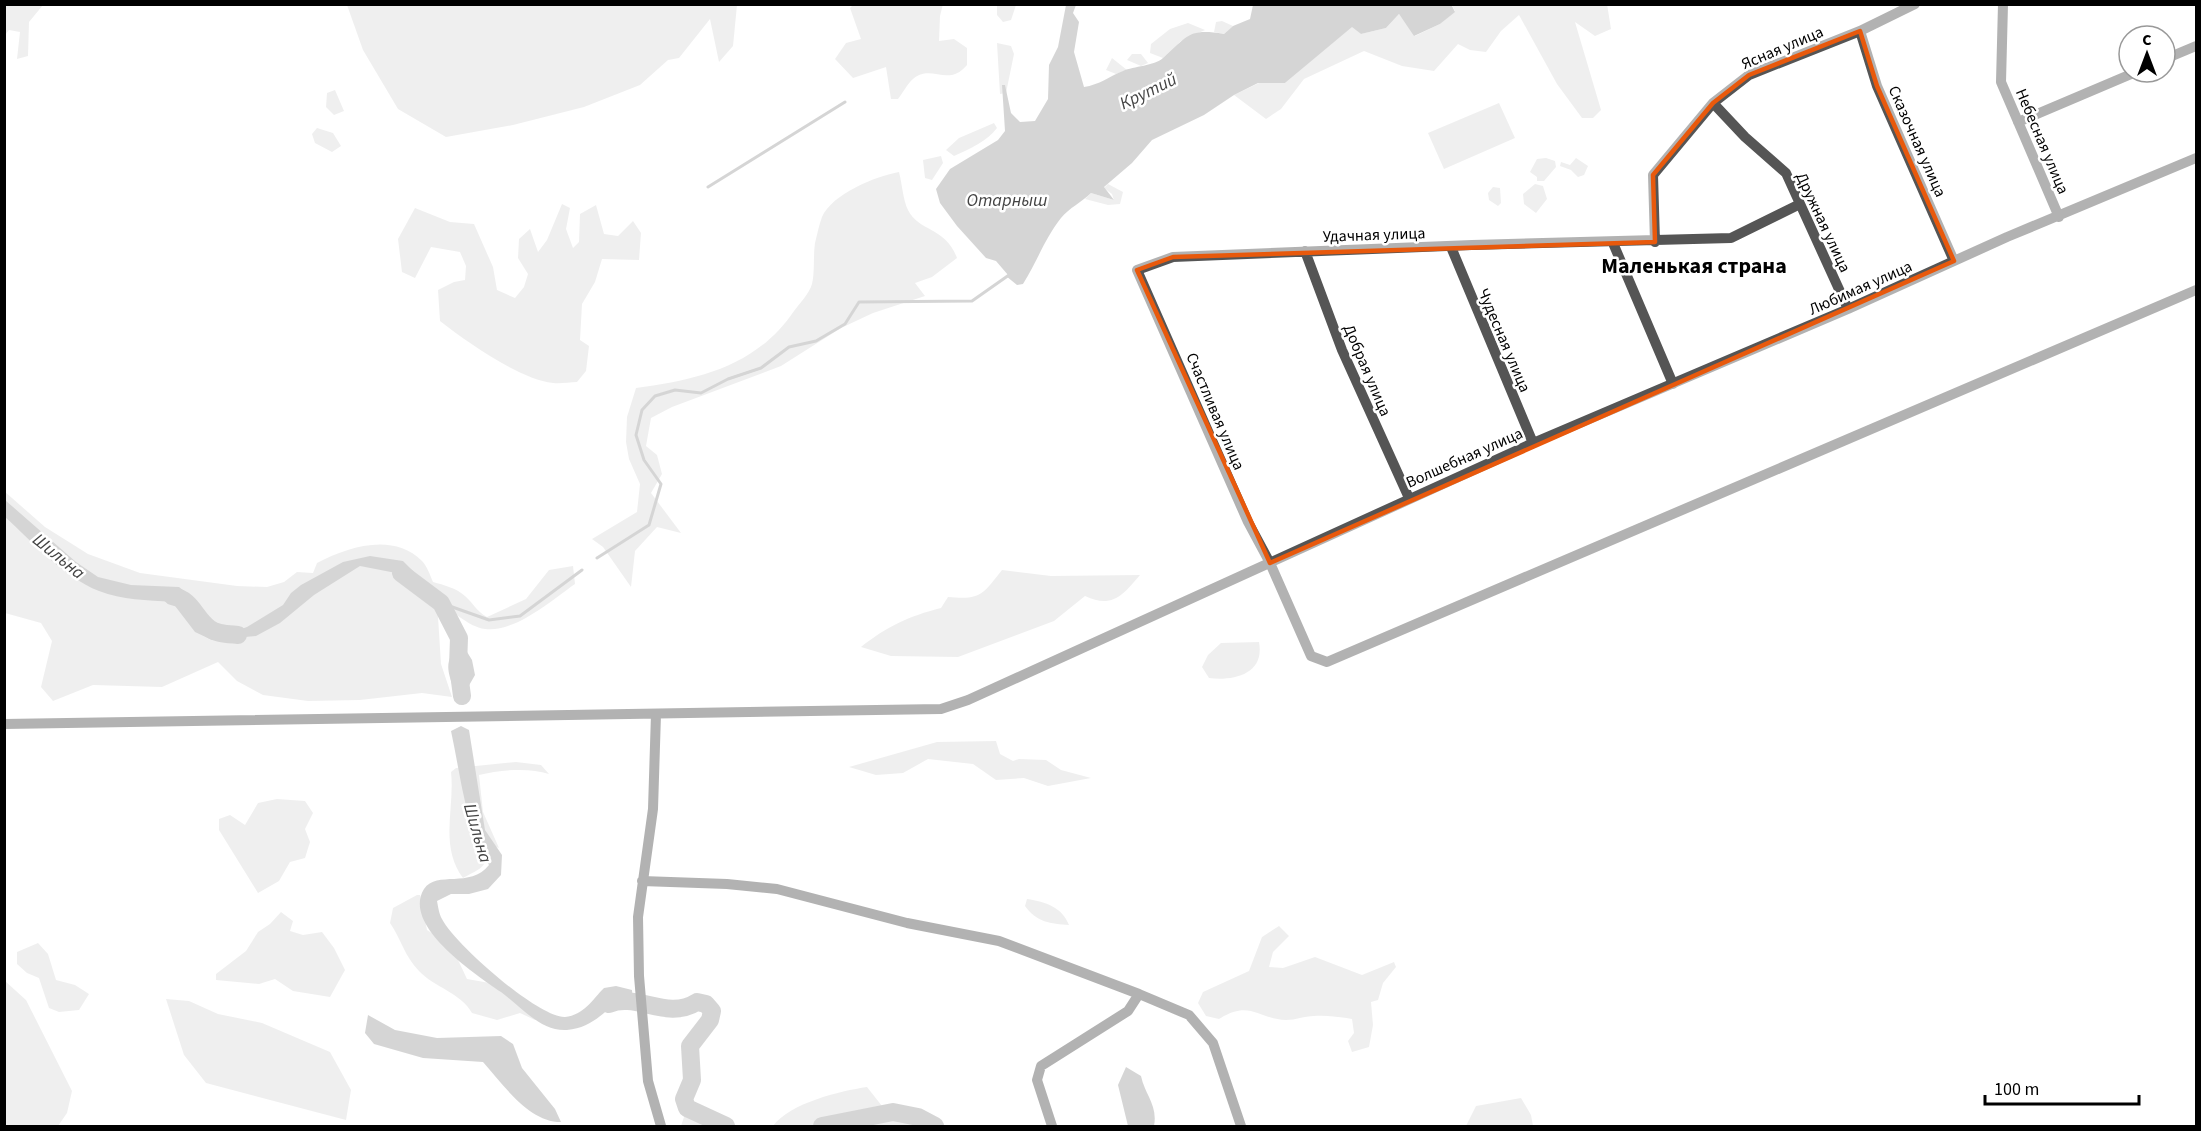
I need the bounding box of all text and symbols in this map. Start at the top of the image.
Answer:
street label: Ясная улица [1738,21,1827,75]
north arrow [2117,24,2177,84]
text: С [2142,29,2152,51]
water label: Крутий [1115,67,1181,116]
street label: Сказочная улица [1883,82,1951,200]
street label: Небесная улица [2010,85,2074,198]
street label: Дружная улица [1790,169,1856,276]
water label: Отарныш [967,188,1047,213]
street label: Удачная улица [1322,222,1426,248]
district label: Маленькая страна [1601,250,1787,282]
street label: Любимая улица [1805,255,1916,321]
street label: Чудесная улица [1472,285,1536,396]
street label: Добрая улица [1338,321,1396,420]
street label: Счастливая улица [1180,349,1250,474]
street label: Волшебная улица [1403,422,1526,494]
water label: Шильна [27,528,90,585]
water label: Шильна [457,800,498,866]
scale bar [1985,1068,2140,1106]
text: 100 m [1994,1077,2039,1102]

